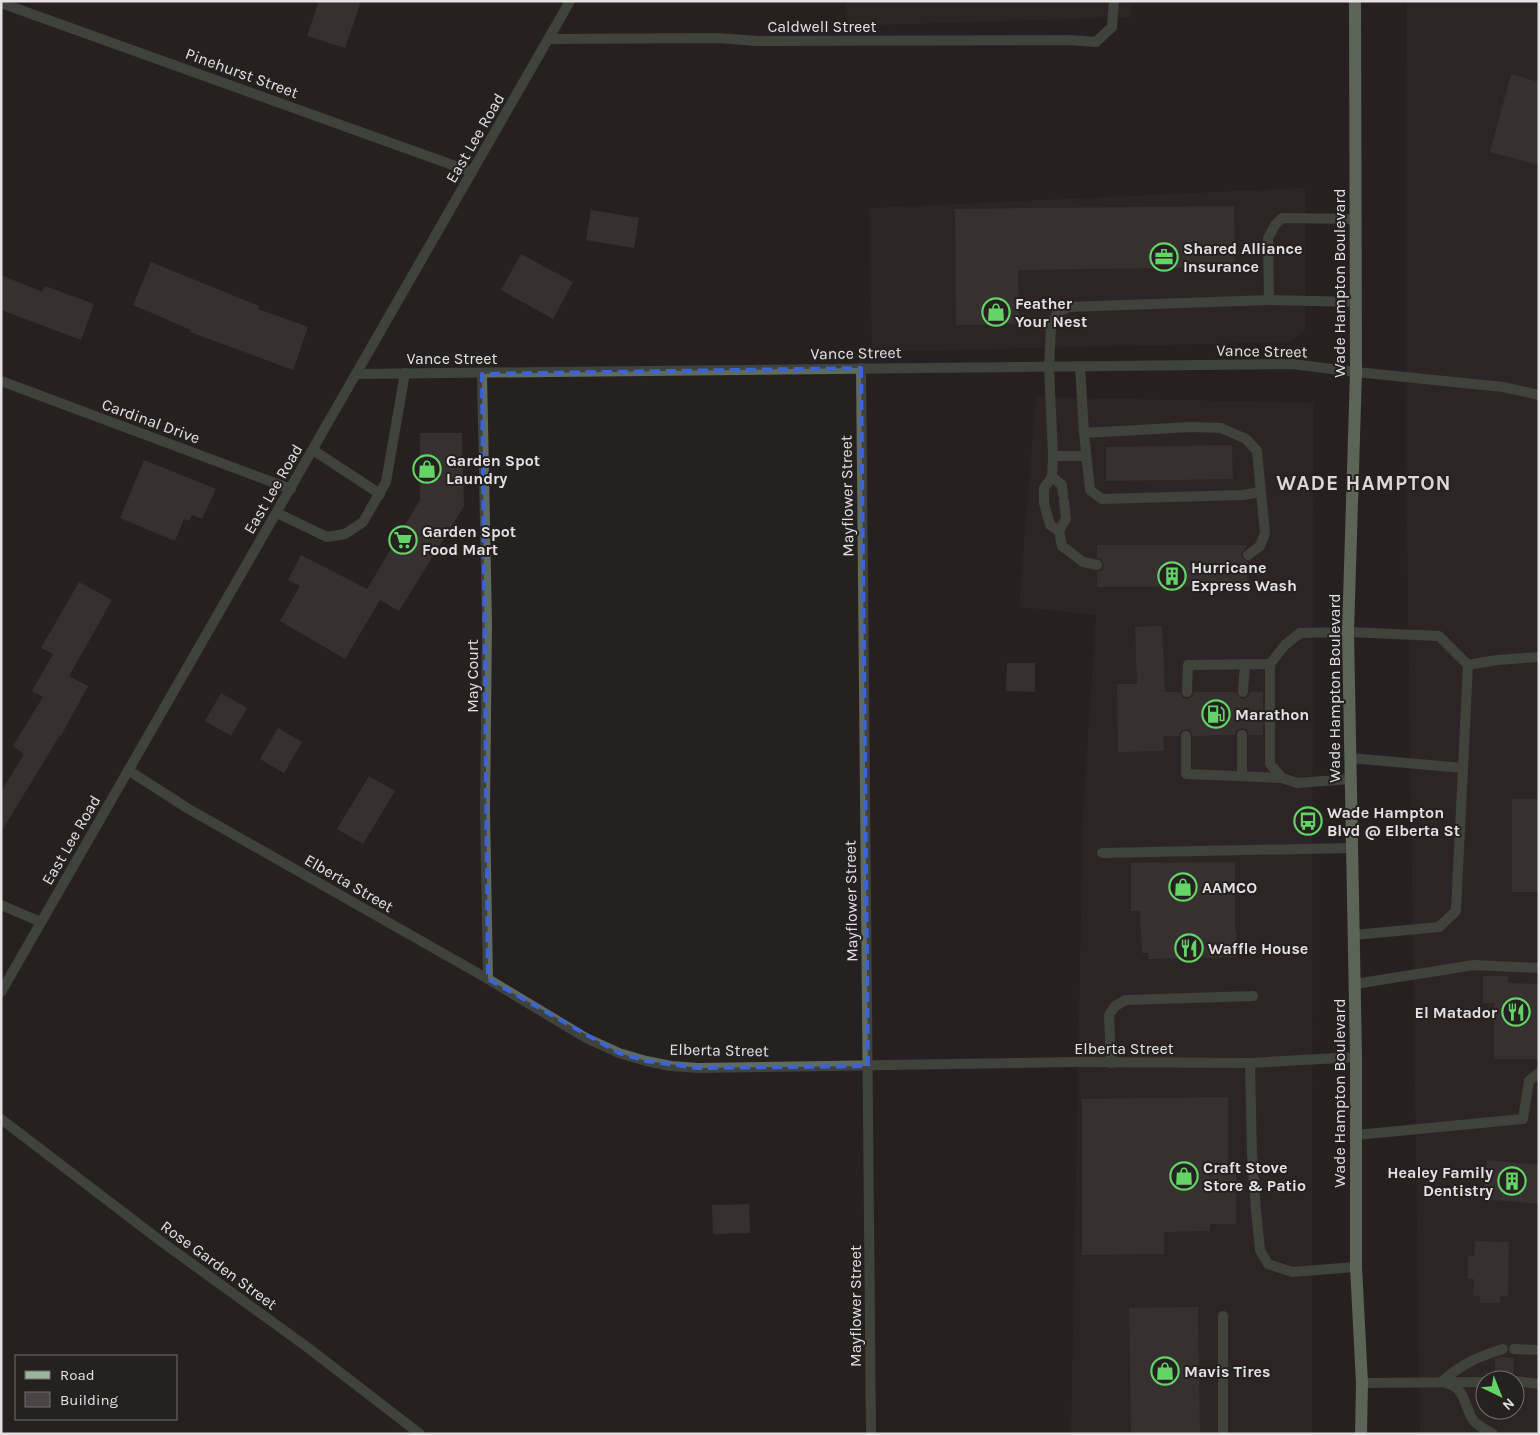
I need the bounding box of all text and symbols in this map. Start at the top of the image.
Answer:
street label: Caldwell Street [767,17,877,36]
street label: Pinehurst Street [183,44,301,102]
street label: East Lee Road [442,90,508,186]
street label: Wade Hampton Boulevard [1330,188,1349,378]
place label: Shared Alliance Insurance [1183,239,1302,276]
office icon: Shared Alliance Insurance [1149,242,1179,272]
place label: Feather Your Nest [1015,294,1087,331]
shop icon: Feather Your Nest [981,297,1011,327]
street label: Vance Street [1216,341,1308,361]
street label: Vance Street [810,343,902,363]
street label: Vance Street [406,349,498,368]
street label: Cardinal Drive [99,394,203,448]
street label: Mayflower Street [836,435,858,557]
street label: East Lee Road [240,441,306,537]
place label: Garden Spot Laundry [446,451,540,488]
shop icon: Garden Spot Laundry [412,454,442,484]
district label: WADE HAMPTON [1276,471,1452,495]
place label: Garden Spot Food Mart [422,522,516,559]
supermarket icon: Garden Spot Food Mart [388,525,418,555]
place label: Hurricane Express Wash [1191,558,1297,595]
building icon: Hurricane Express Wash [1157,561,1187,591]
street label: Wade Hampton Boulevard [1325,593,1344,783]
street label: May Court [463,639,482,713]
fuel station icon: Marathon [1201,699,1231,729]
place label: Marathon [1235,705,1309,724]
street label: East Lee Road [38,792,104,888]
place label: Wade Hampton Blvd @ Elberta St [1327,803,1460,840]
bus stop icon: Wade Hampton Blvd @ Elberta St [1293,806,1323,836]
street label: Mayflower Street [840,840,862,962]
street label: Elberta Street [301,850,397,916]
shop icon: AAMCO [1168,872,1198,902]
place label: AAMCO [1202,878,1257,897]
restaurant icon: Waffle House [1174,933,1204,963]
place label: Waffle House [1208,939,1308,958]
restaurant icon: El Matador [1501,997,1531,1027]
street label: Wade Hampton Boulevard [1330,998,1349,1188]
place label: El Matador [1415,1003,1498,1022]
street label: Elberta Street [1074,1039,1174,1058]
street label: Elberta Street [669,1040,769,1060]
place label: Craft Stove Store & Patio [1203,1158,1306,1195]
shop icon: Craft Stove Store & Patio [1169,1161,1199,1191]
place label: Healey Family Dentistry [1387,1163,1493,1200]
building icon: Healey Family Dentistry [1497,1166,1527,1196]
street label: Rose Garden Street [157,1216,281,1314]
street label: Mayflower Street [846,1245,865,1367]
legend [15,1355,178,1420]
shop icon: Mavis Tires [1150,1356,1180,1386]
place label: Mavis Tires [1184,1362,1270,1381]
text: Road [60,1366,95,1384]
north arrow [1475,1370,1525,1420]
text: Building [60,1391,118,1409]
text: N [1499,1394,1518,1414]

